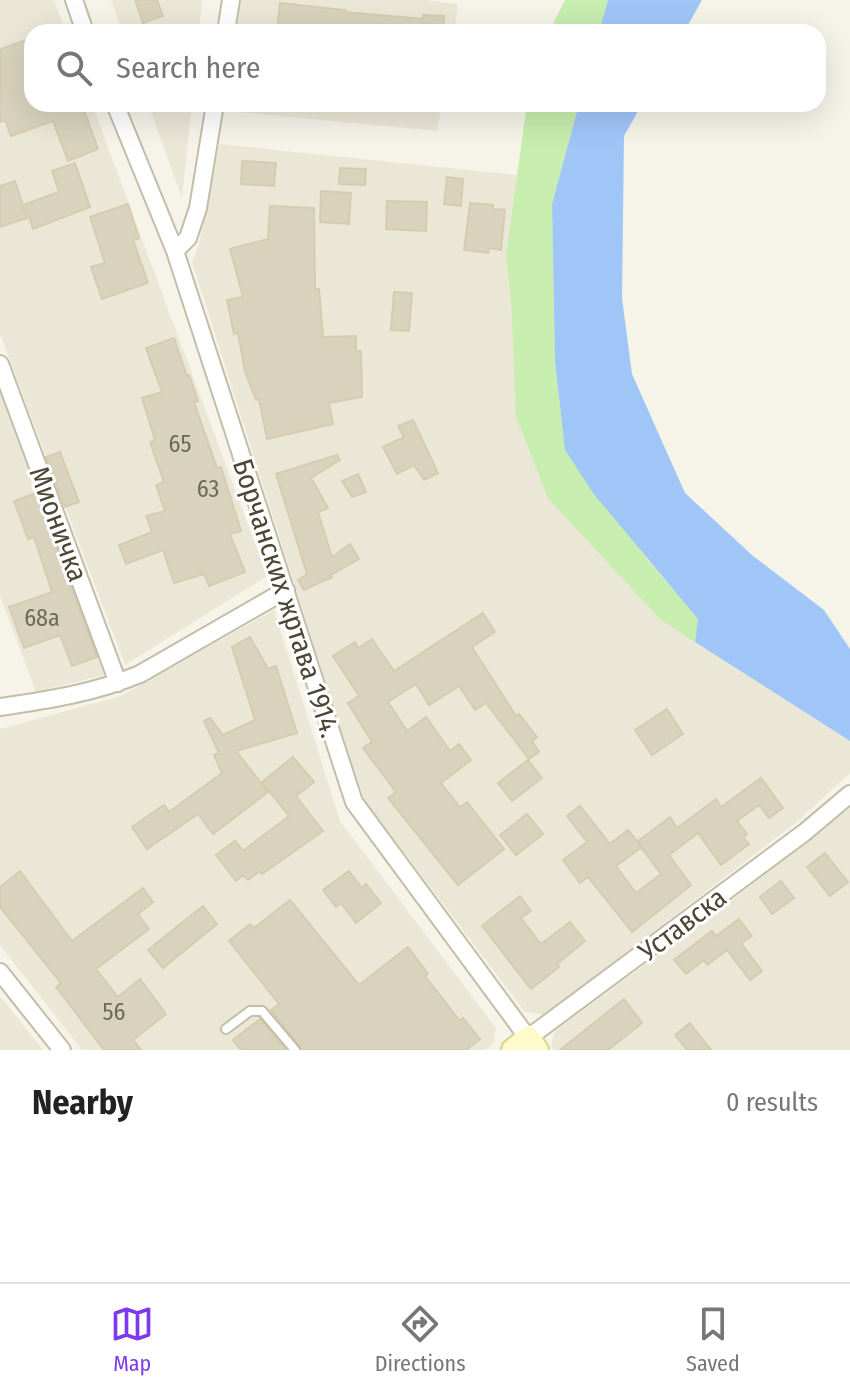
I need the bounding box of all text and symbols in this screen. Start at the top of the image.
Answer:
search box [24,24,826,112]
icon: search [52,46,96,90]
text: Search here [116,50,261,86]
house number: 65 [169,430,191,458]
street label: Борчанских жртава 1914. [226,455,347,741]
street label: Мионичка [23,462,95,586]
house number: 63 [197,475,219,503]
house number: 68a [24,604,60,632]
street label: Уставска [631,881,733,969]
house number: 56 [103,998,125,1026]
text: Nearby [32,1082,133,1123]
text: 0 results [726,1087,818,1118]
tab: Map [110,1302,154,1377]
tab: Directions [375,1302,466,1377]
tab: Saved [686,1302,740,1377]

